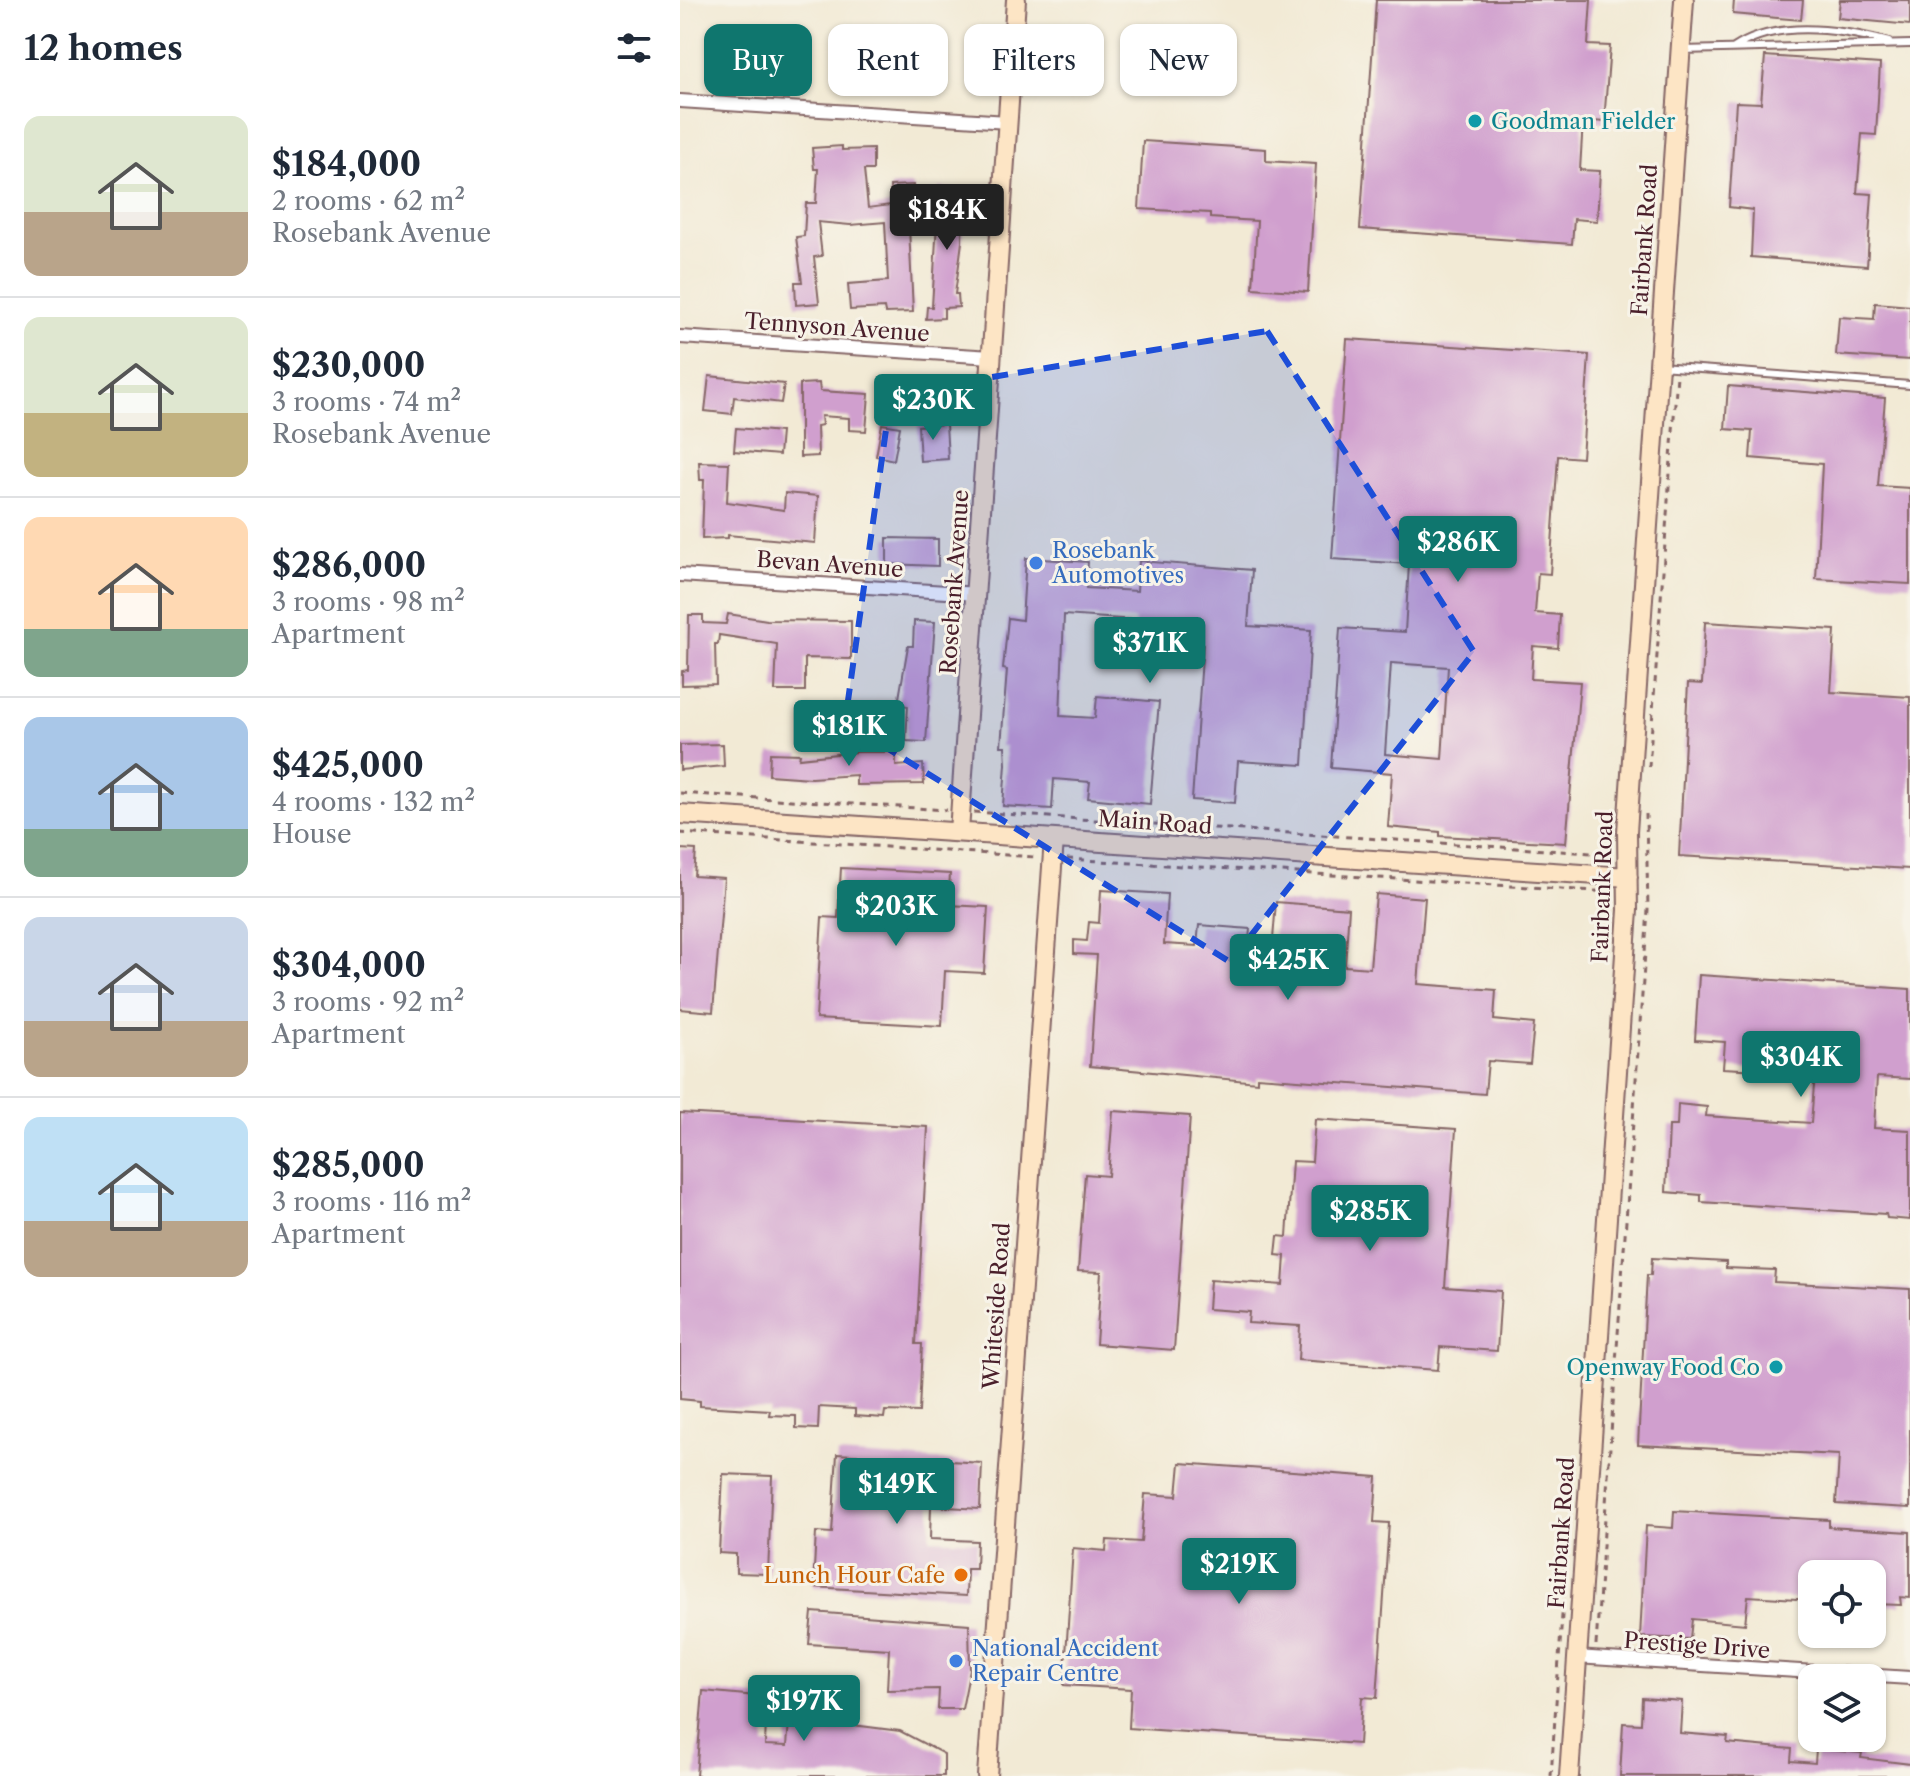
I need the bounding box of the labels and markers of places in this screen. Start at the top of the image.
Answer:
place label: Goodman Fielder [1491,108,1676,135]
marker: Goodman Fielder [1466,112,1484,130]
pin: $184K [891,184,1003,252]
pin: $230K [877,374,989,442]
pin: $286K [1402,516,1514,584]
place label: Rosebank Automotives [1051,537,1184,589]
marker: Rosebank Automotives [1027,554,1045,572]
pin: $371K [1094,617,1206,685]
pin: $181K [793,700,905,768]
pin: $203K [840,880,952,948]
pin: $425K [1232,934,1344,1002]
pin: $304K [1745,1031,1857,1099]
pin: $285K [1314,1185,1426,1253]
place label: Openway Food Co [1567,1354,1760,1381]
marker: Openway Food Co [1767,1358,1785,1376]
pin: $149K [841,1458,953,1526]
pin: $219K [1183,1538,1295,1606]
place label: Lunch Hour Cafe [764,1562,945,1589]
marker: Lunch Hour Cafe [952,1566,970,1584]
place label: National Accident Repair Centre [972,1635,1159,1687]
marker: National Accident Repair Centre [947,1652,965,1670]
pin: $197K [748,1675,860,1743]

